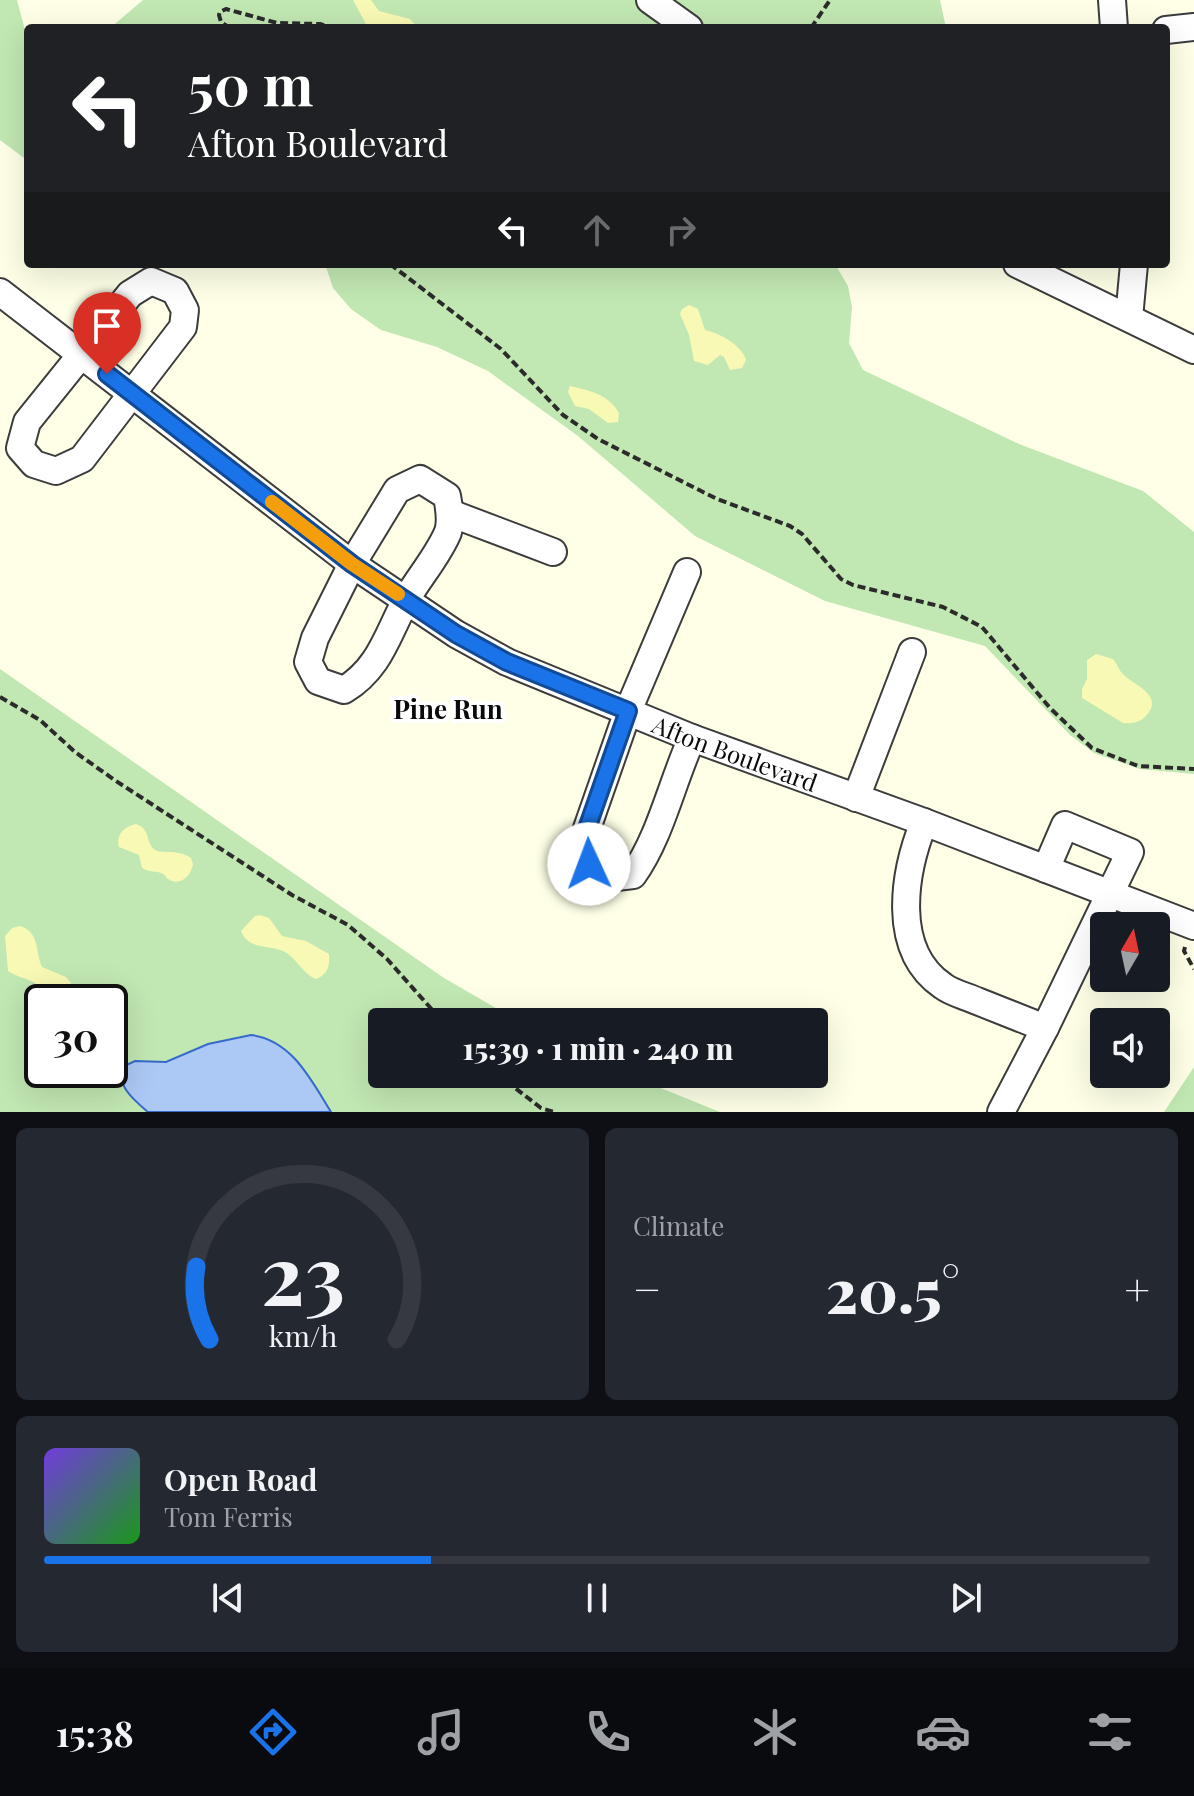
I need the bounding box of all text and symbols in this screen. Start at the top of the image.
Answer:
text: 50 m [188,46,314,121]
icon: left [56,56,160,160]
text: Afton Boulevard [188,118,448,166]
icon: left [491,208,535,252]
icon: ahead [575,208,619,252]
icon: right [659,208,703,252]
pin [73,292,141,374]
icon: arrive [85,304,129,348]
district label: Pine Run [393,691,503,726]
street label: Afton Boulevard [647,707,822,798]
position arrow [547,822,631,906]
north arrow [1090,912,1170,992]
map controls [1090,912,1170,1088]
speed limit sign: 30 [24,984,128,1088]
button: sound [1090,1008,1170,1088]
text: 15:39 · 1 min · 240 m [463,1028,733,1068]
text: Climate [633,1208,724,1243]
text: 23 [260,1216,345,1327]
text: 20.5° [826,1248,960,1328]
text: − [633,1258,661,1317]
text: + [1124,1258,1150,1317]
text: km/h [268,1316,337,1354]
text: Open Road [164,1459,317,1499]
text: Tom Ferris [164,1499,293,1534]
icon: previous [206,1576,250,1620]
icon: pause [575,1576,619,1620]
icon: next [944,1576,988,1620]
icon: directions [245,1704,301,1760]
icon: music [413,1704,469,1760]
icon: phone [580,1704,636,1760]
icon: climate [747,1704,803,1760]
icon: car [915,1704,971,1760]
icon: filters [1082,1704,1138,1760]
text: 15:38 [56,1708,134,1756]

